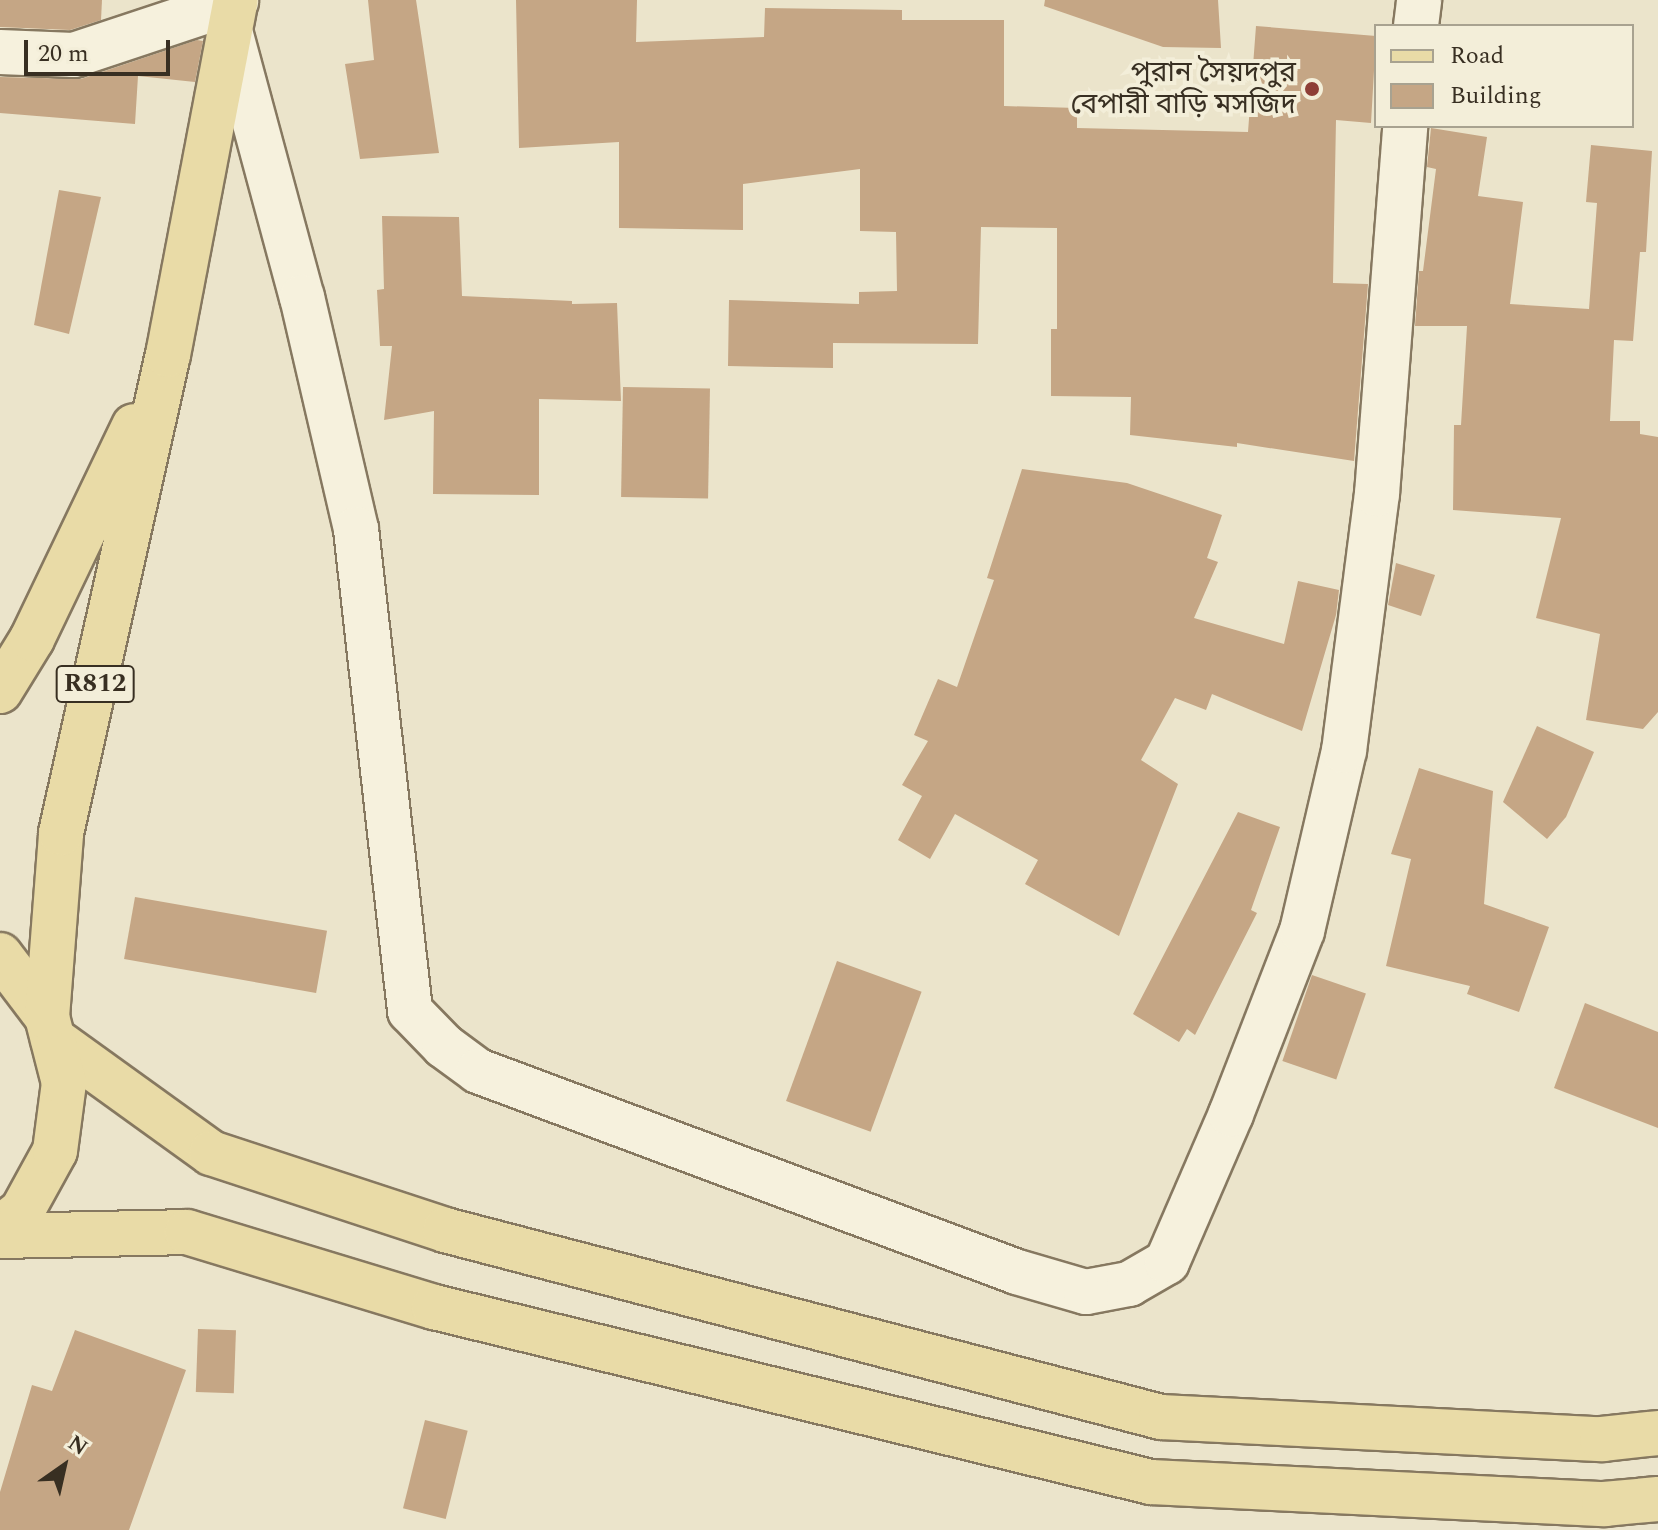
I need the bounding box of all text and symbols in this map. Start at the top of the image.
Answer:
scale bar [28,24,174,74]
legend [1374,24,1634,128]
text: 20 m [38,36,89,72]
text: Road [1450,38,1504,74]
place label: পুরান সৈয়দপুর বেপারী বাড়ি মসজিদ [1070,56,1296,122]
text: Building [1450,78,1542,114]
marker: পুরান সৈয়দপুর বেপারী বাড়ি মসজিদ [1303,80,1321,98]
road number: R812 [55,662,135,706]
north arrow [24,1426,104,1506]
text: N [61,1427,94,1464]

